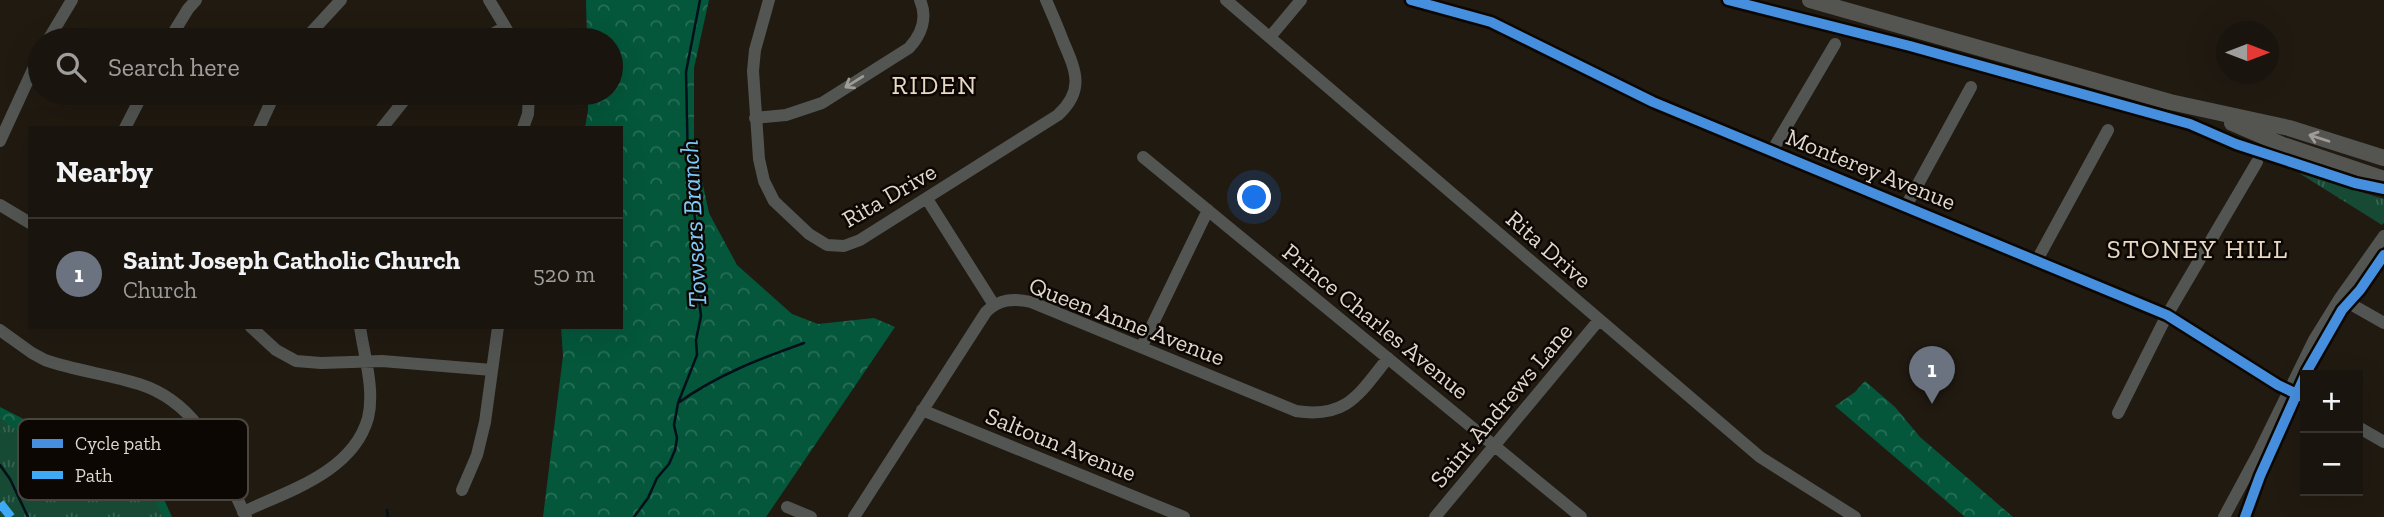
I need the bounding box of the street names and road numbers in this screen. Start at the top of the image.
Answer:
street label: Monterey Avenue [1782,122,1960,216]
street label: Rita Drive [837,156,941,234]
street label: Rita Drive [1500,204,1598,294]
street label: Prince Charles Avenue [1277,237,1475,405]
street label: Queen Anne Avenue [1025,270,1229,372]
street label: Saint Andrews Lane [1424,317,1578,493]
street label: Saltoun Avenue [981,401,1141,487]

